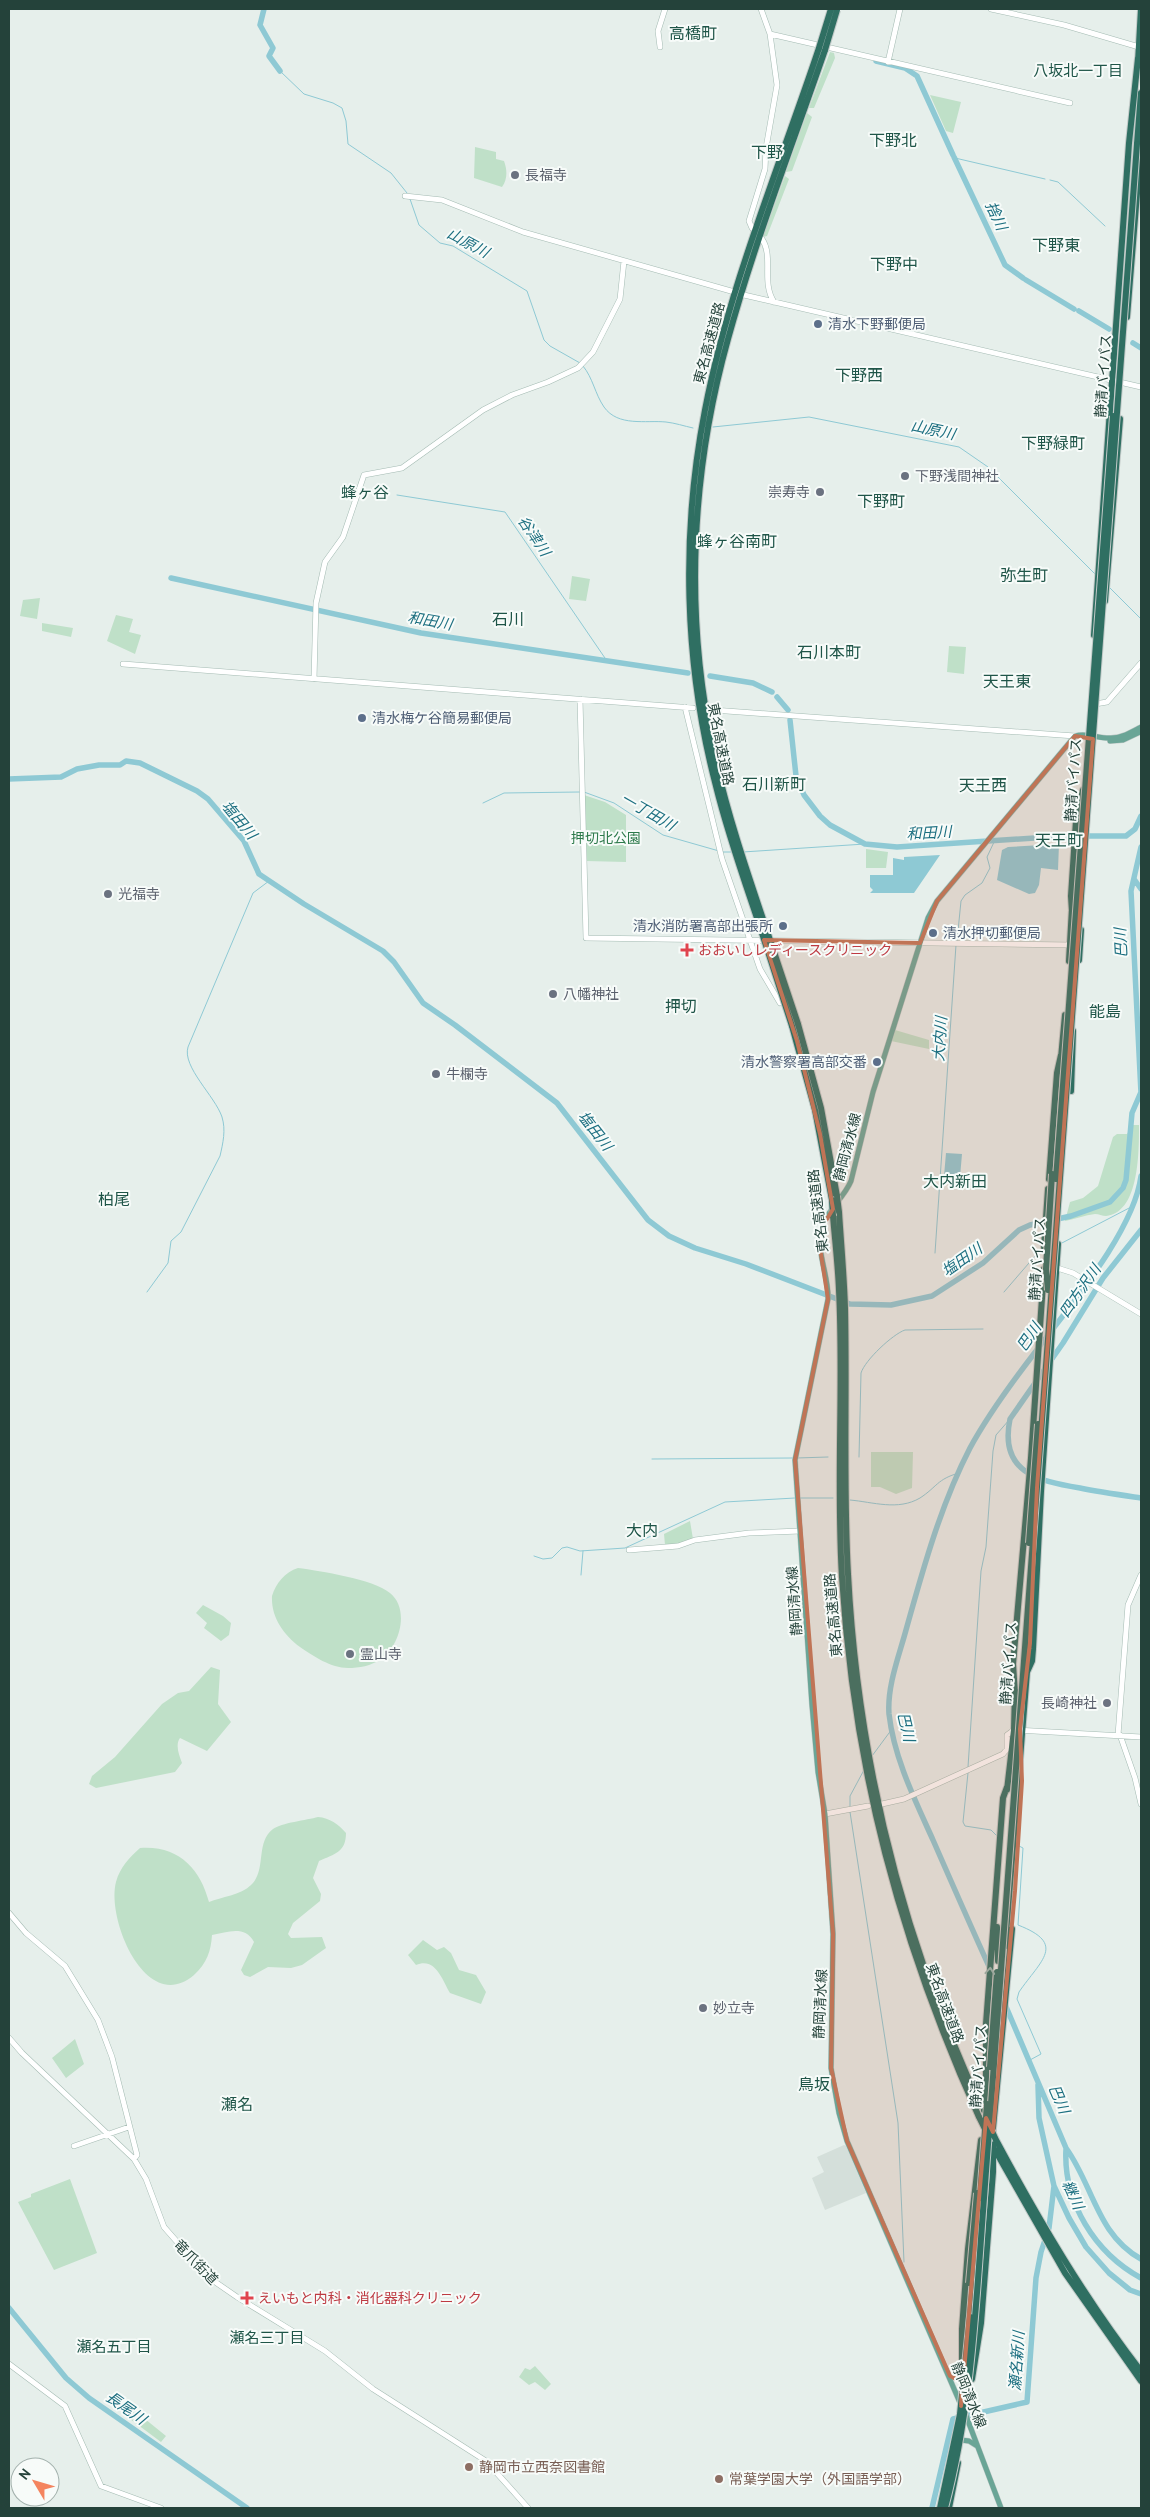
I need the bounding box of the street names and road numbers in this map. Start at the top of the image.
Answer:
street label: 東名高速道路 [689,300,729,386]
street label: 静清バイパス [1091,334,1115,418]
street label: 東名高速道路 [704,701,738,787]
street label: 静清バイパス [1061,738,1085,822]
street label: 静岡清水線 [829,1111,865,1183]
street label: 東名高速道路 [804,1168,832,1254]
street label: 静清バイパス [1025,1217,1049,1301]
street label: 静岡清水線 [783,1565,805,1637]
street label: 東名高速道路 [820,1572,846,1658]
street label: 静清バイパス [996,1621,1020,1705]
street label: 東名高速道路 [922,1960,968,2046]
street label: 静岡清水線 [809,1969,831,2039]
street label: 静清バイパス [966,2024,990,2108]
street label: 竜爪街道 [170,2236,222,2288]
street label: 静岡清水線 [948,2359,990,2431]

